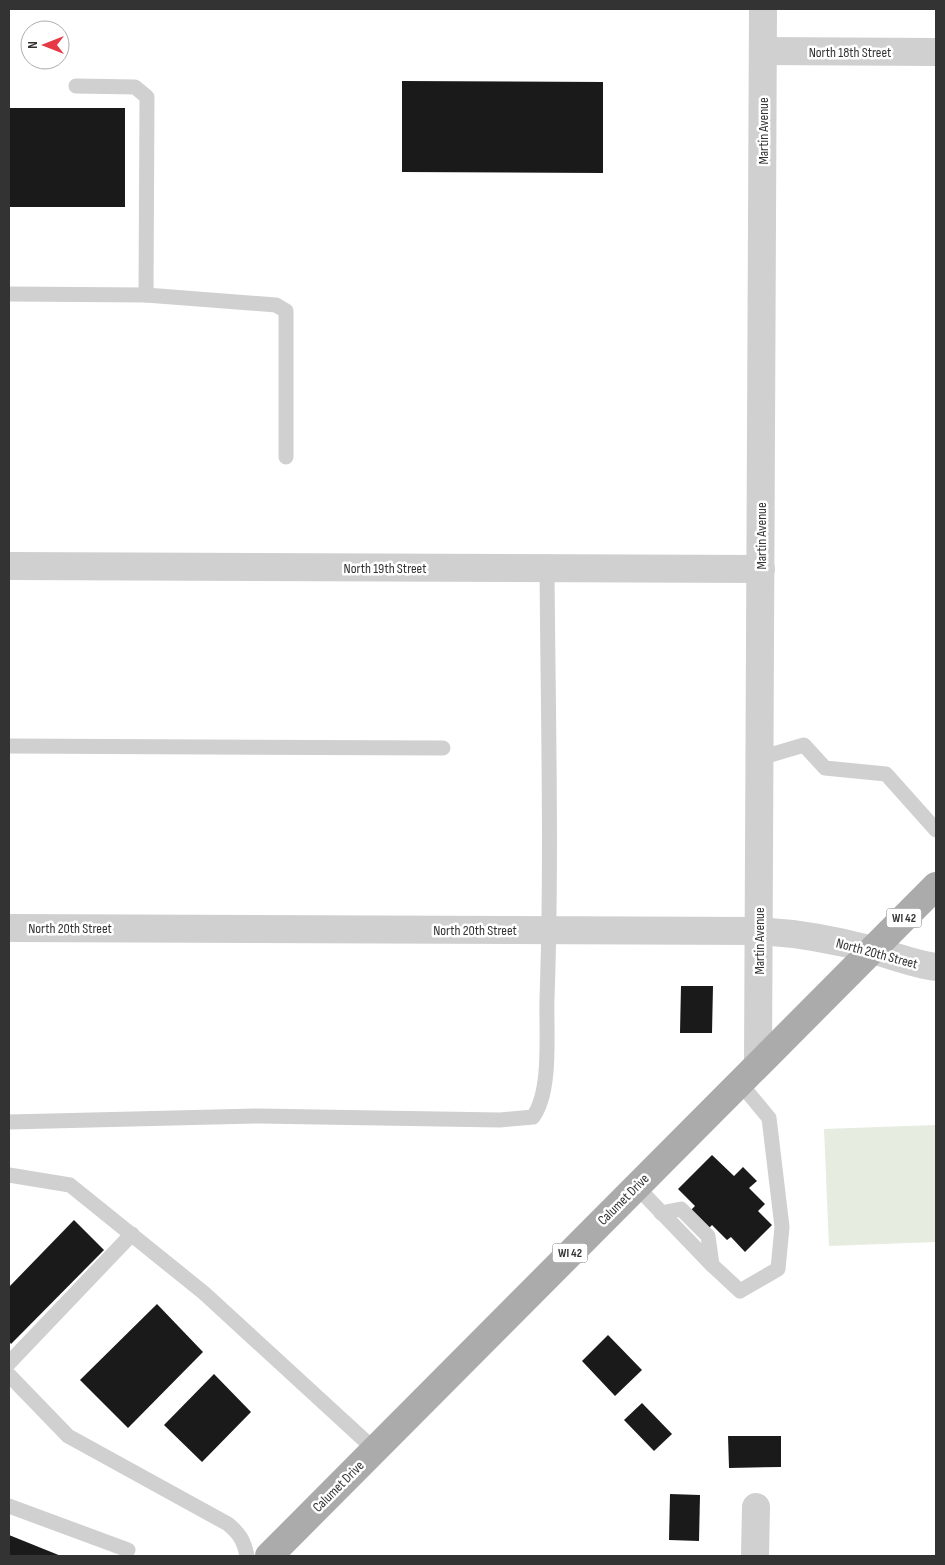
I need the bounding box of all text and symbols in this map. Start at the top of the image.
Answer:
north arrow [20,20,70,70]
text: N [24,41,41,49]
street label: North 18th Street [809,44,891,61]
street label: Martin Avenue [755,97,772,165]
street label: Martin Avenue [753,502,770,570]
street label: North 19th Street [344,560,426,577]
street label: Martin Avenue [751,907,768,975]
road number: WI 42 [886,908,922,928]
street label: North 20th Street [28,920,112,937]
street label: North 20th Street [433,922,517,939]
street label: North 20th Street [834,934,919,973]
street label: Calumet Drive [594,1170,653,1229]
road number: WI 42 [552,1244,588,1262]
street label: Calumet Drive [309,1457,368,1516]

